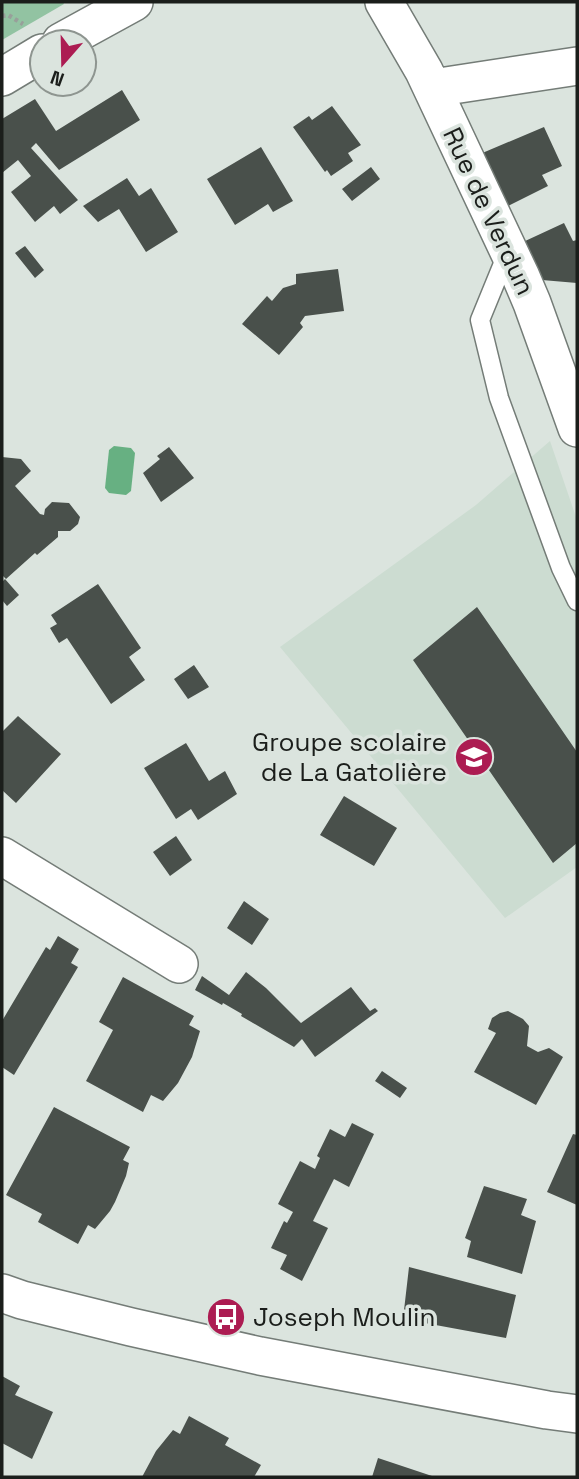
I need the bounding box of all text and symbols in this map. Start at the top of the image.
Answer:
north arrow [28,28,98,98]
text: N [47,65,68,92]
street label: Rue de Verdun [435,122,543,300]
place label: Groupe scolaire de La Gatolière [252,725,447,789]
school or university icon: Groupe scolaire de La Gatolière [453,736,495,778]
bus stop icon: Joseph Moulin [205,1296,247,1338]
place label: Joseph Moulin [253,1300,435,1334]

